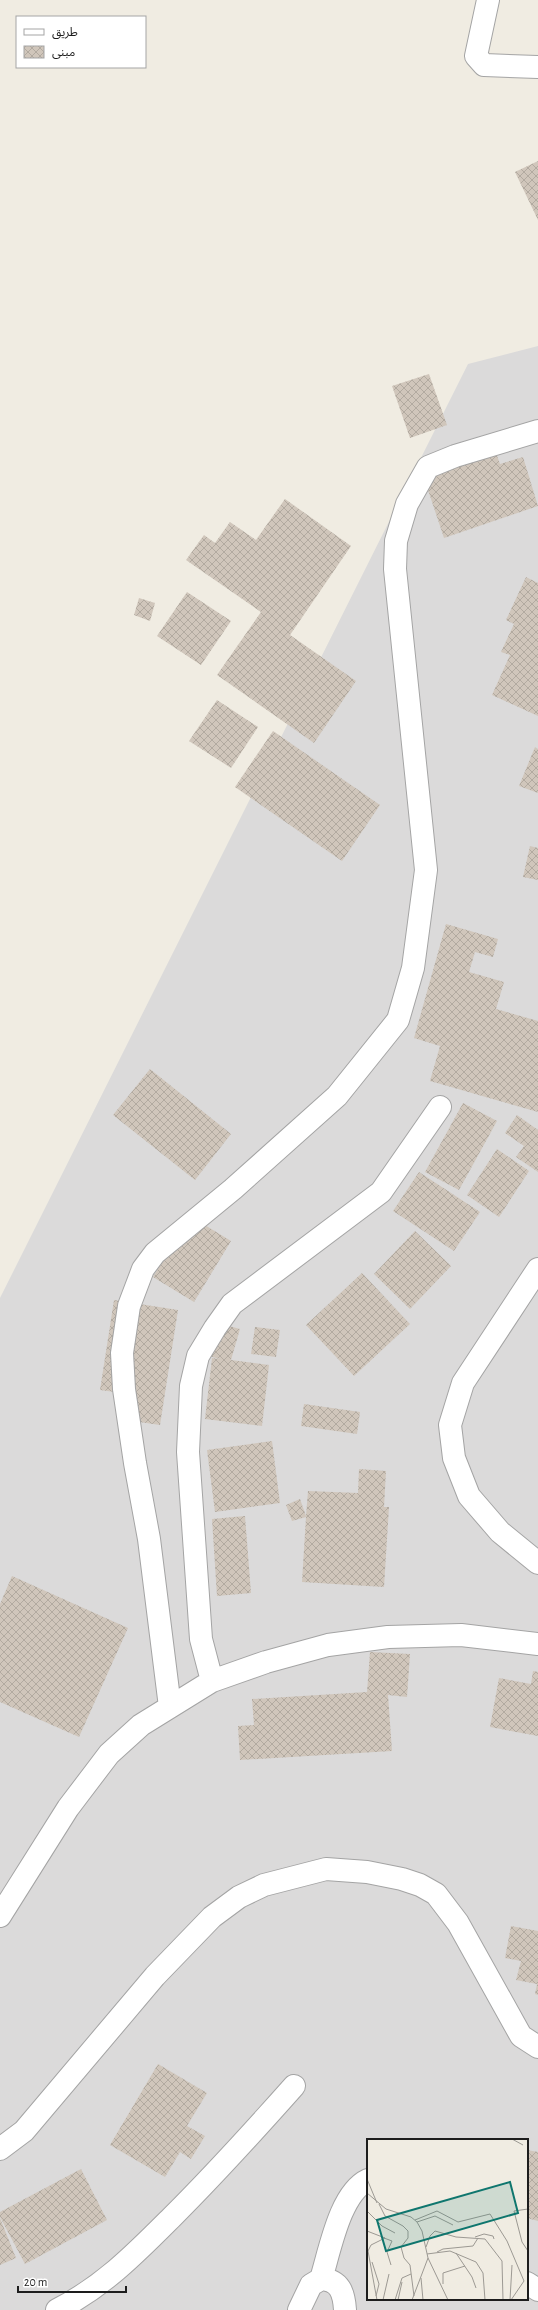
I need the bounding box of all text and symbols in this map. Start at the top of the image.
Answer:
legend [16,16,146,68]
text: طريق [52,26,78,40]
text: مبنى [52,46,75,59]
inset map [367,2139,528,2300]
scale bar [18,2268,126,2294]
text: 20 m [24,2276,47,2288]

